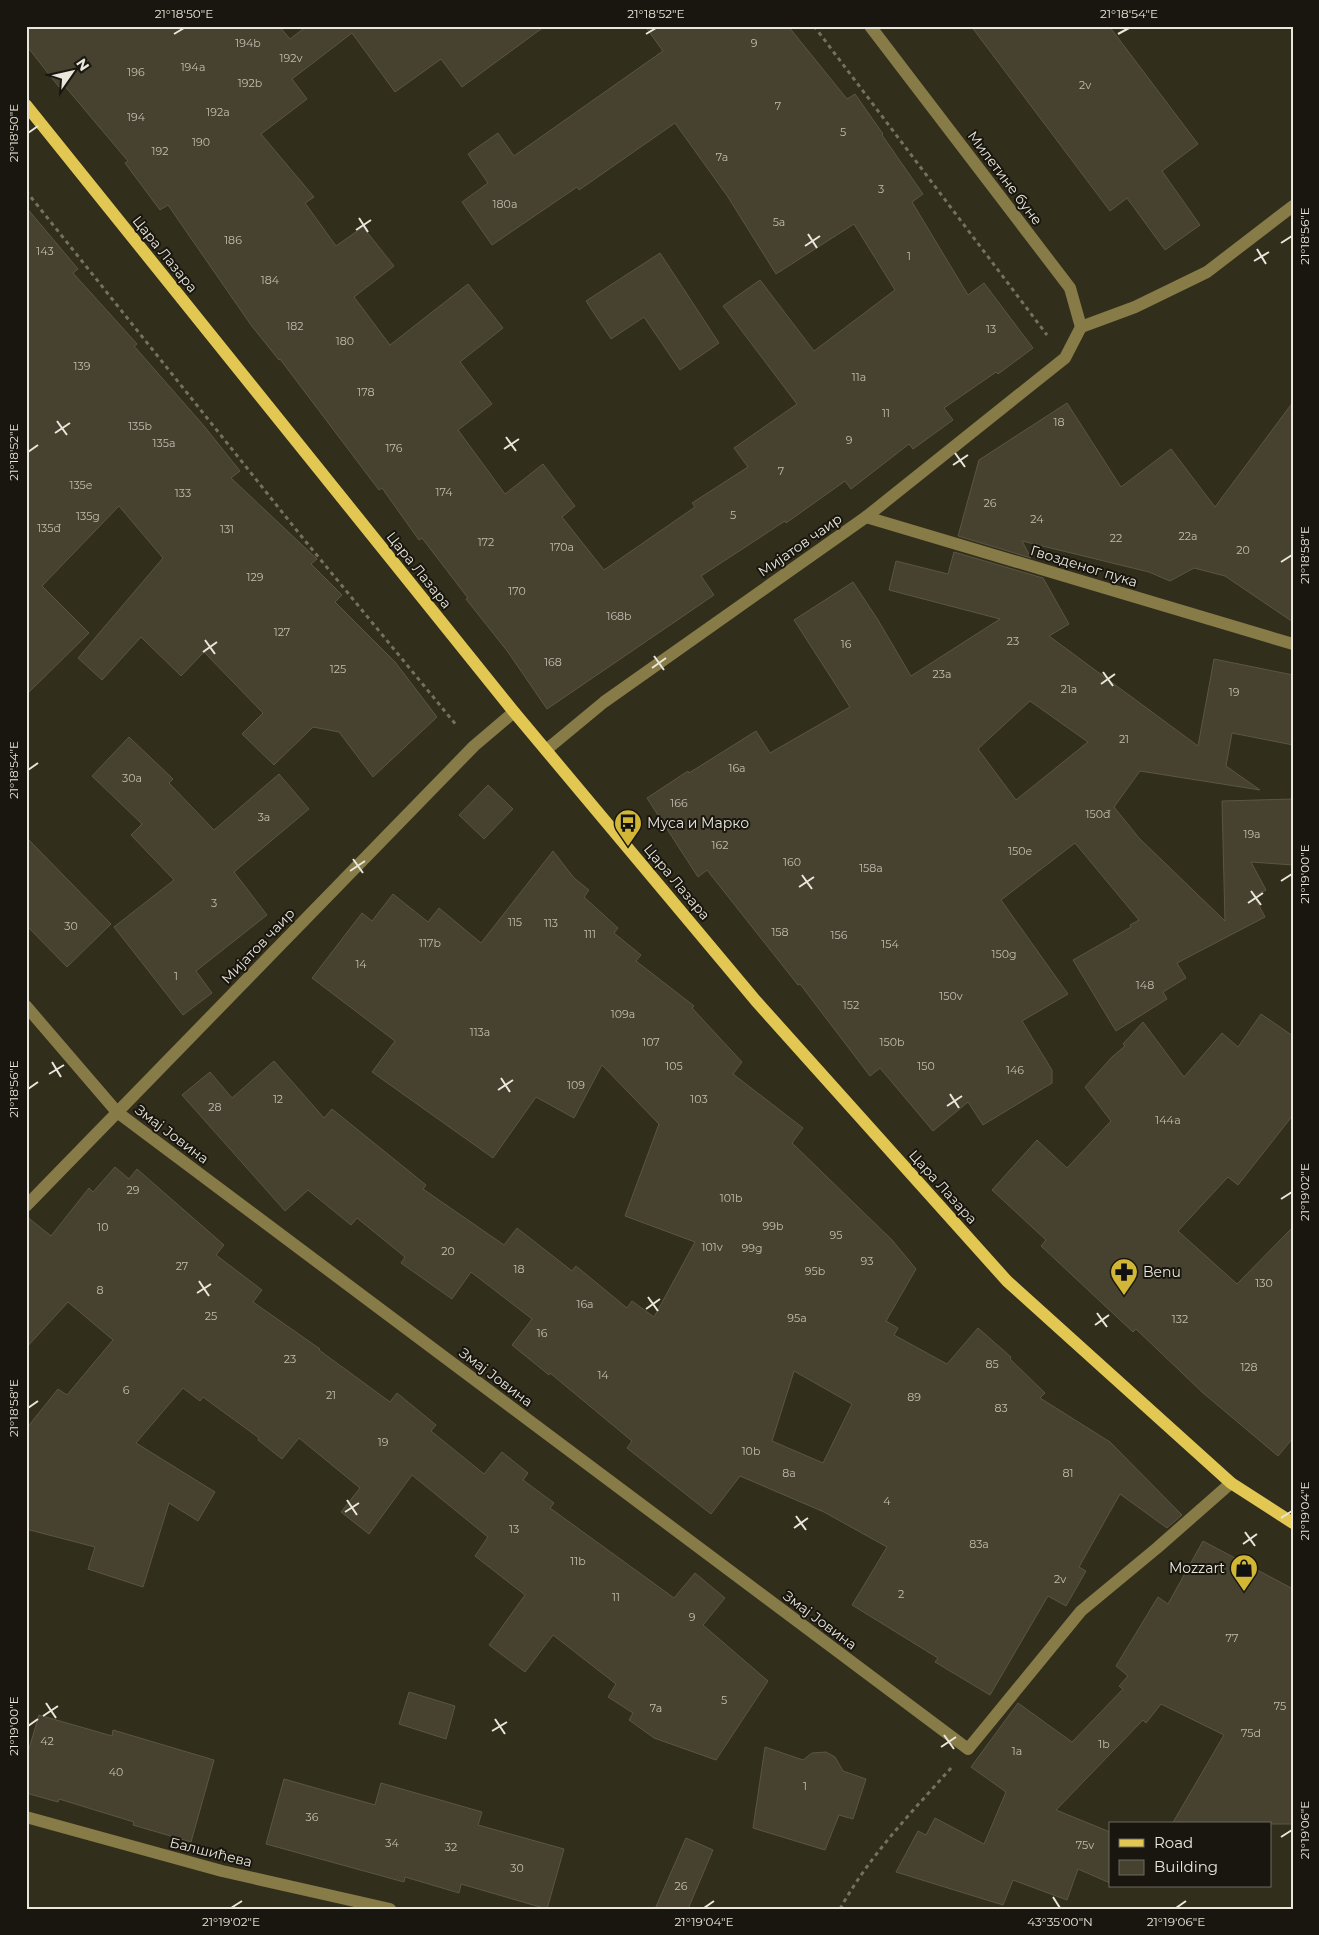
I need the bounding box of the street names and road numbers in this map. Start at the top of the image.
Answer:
street label: Милетине буне [964,127,1046,229]
street label: Цара Лазара [129,212,201,296]
street label: Мијатов чаир [755,509,845,581]
street label: Цара Лазара [383,528,455,612]
street label: Гвозденог пука [1028,541,1140,591]
street label: Цара Лазара [640,840,714,924]
street label: Мијатов чаир [217,904,299,988]
street label: Змај Јовина [132,1100,212,1168]
street label: Цара Лазара [905,1146,981,1228]
street label: Змај Јовина [456,1343,536,1411]
street label: Змај Јовина [780,1586,860,1654]
street label: Балшићева [168,1833,254,1871]

